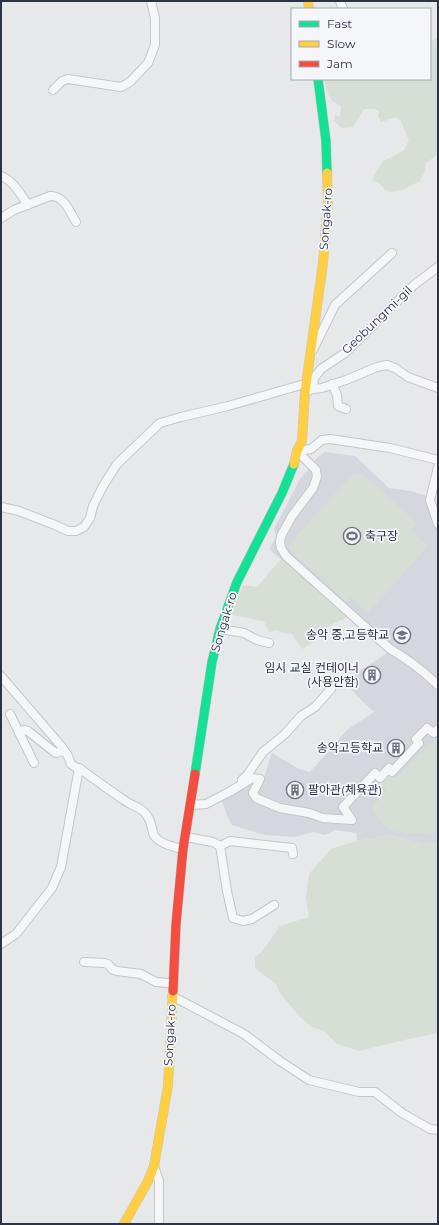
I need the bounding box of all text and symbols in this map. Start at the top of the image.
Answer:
legend [291,8,431,80]
text: Fast [327,16,352,31]
text: Slow [327,36,356,51]
text: Jam [326,56,353,71]
street label: Songak-ro [316,188,335,250]
street label: Geobungmi-gil [338,282,415,357]
sports icon: 축구장 [342,526,362,546]
place label: 축구장 [365,528,398,543]
street label: Songak-ro [207,590,240,654]
school or university icon: 송악 중,고등학교 [392,625,412,645]
place label: 송악 중,고등학교 [306,627,389,642]
place label: 임시 교실 컨테이너 (사용안함) [264,660,359,689]
building icon: 임시 교실 컨테이너 (사용안함) [362,665,382,685]
building icon: 송악고등학교 [386,738,406,758]
place label: 송악고등학교 [317,740,383,755]
building icon: 팔아관(체육관) [285,780,305,800]
place label: 팔아관(체육관) [308,782,382,797]
street label: Songak-ro [160,1004,179,1066]

